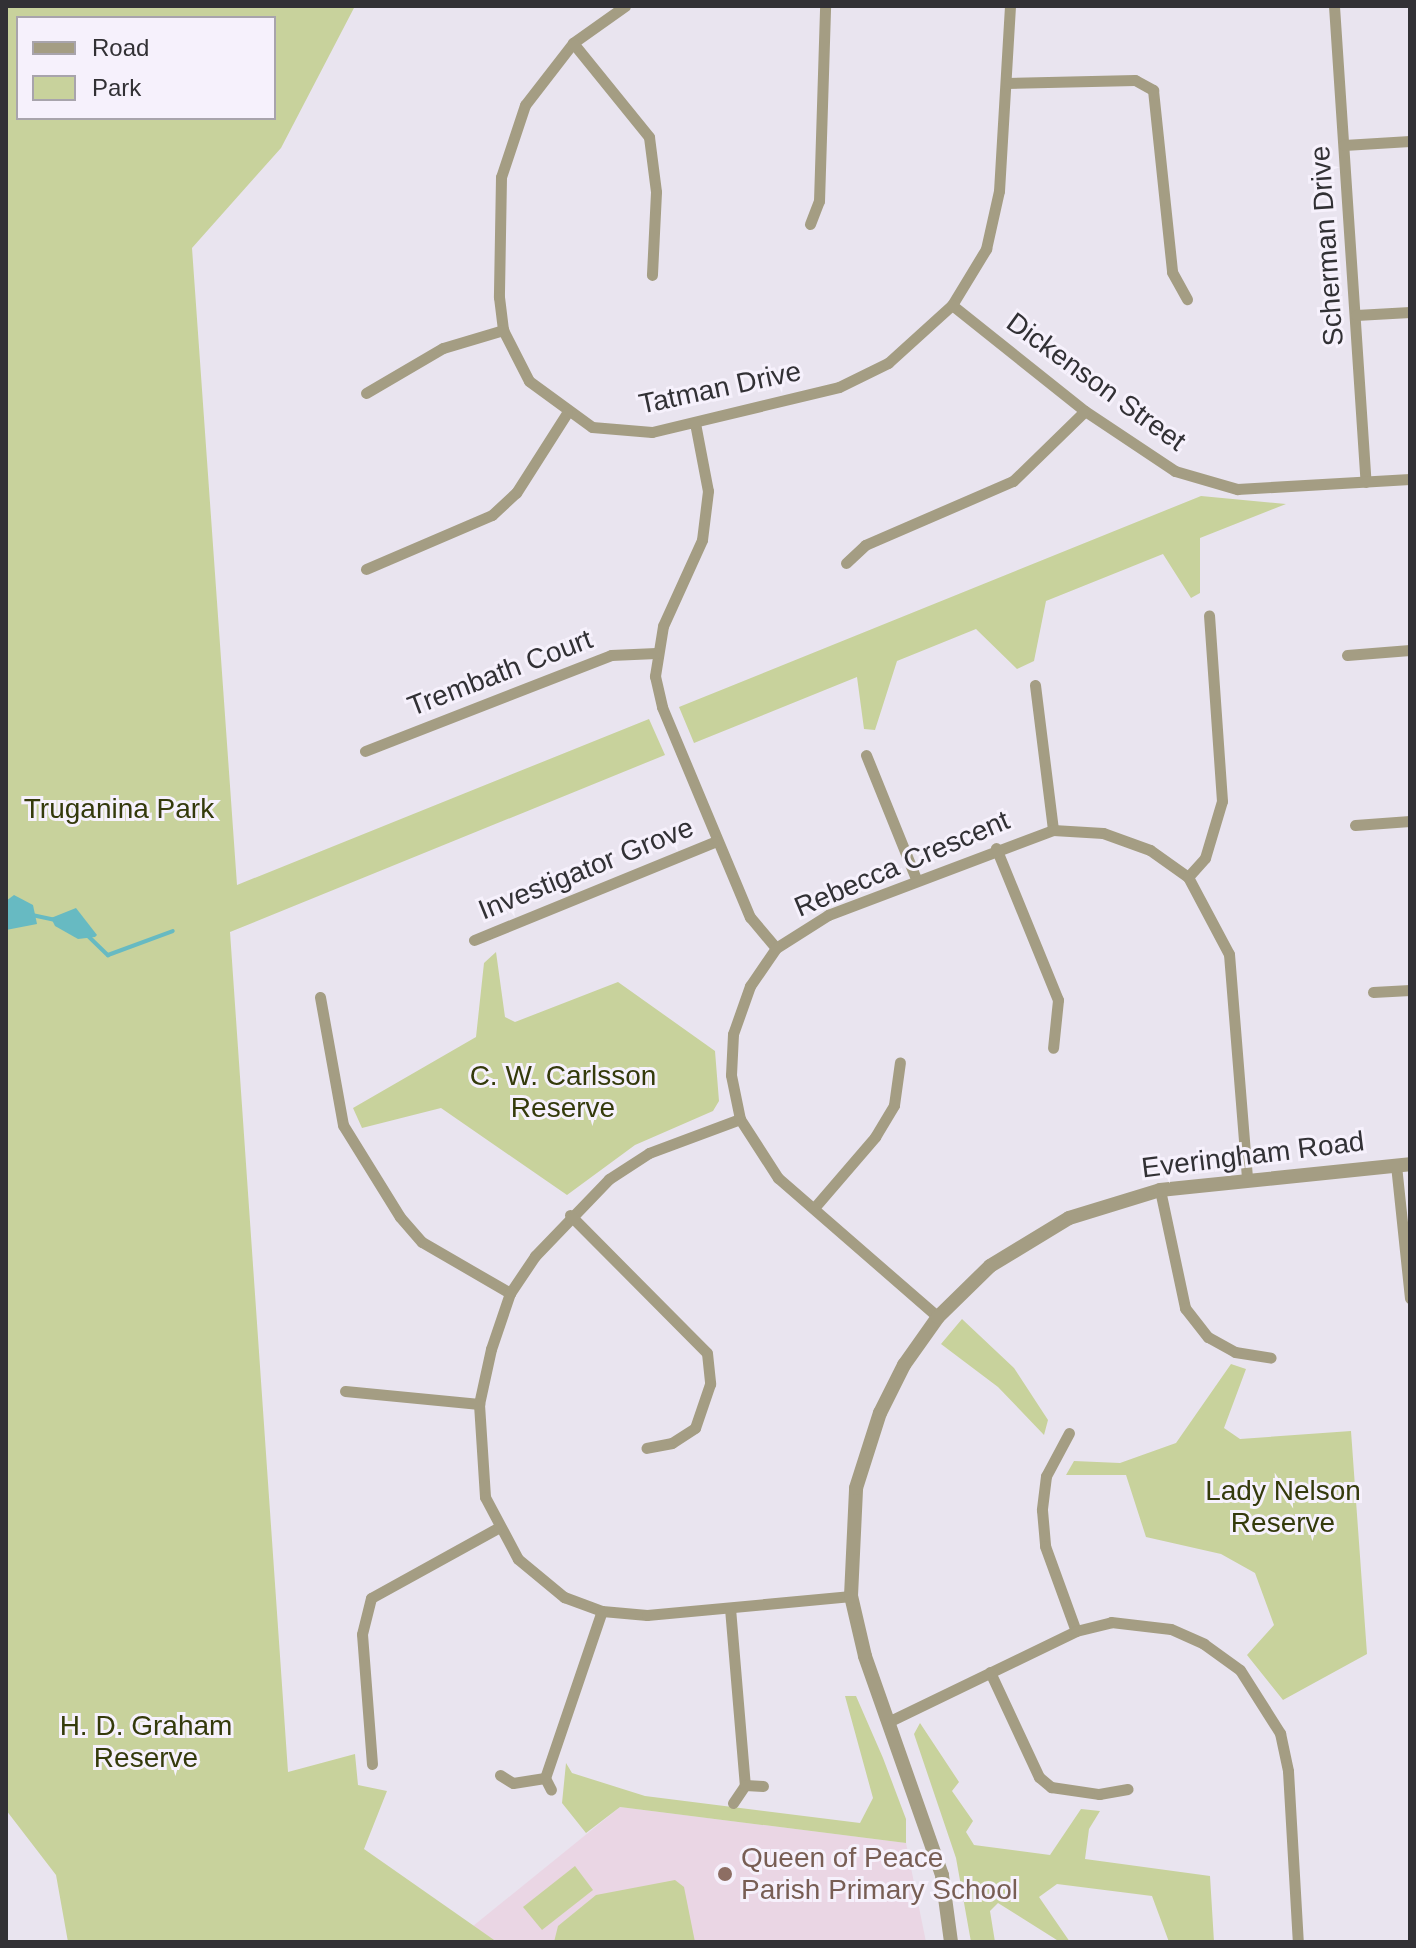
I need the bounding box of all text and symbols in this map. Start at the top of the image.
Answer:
legend [16,16,276,120]
text: Road [92,34,149,61]
text: Park [92,74,141,101]
street label: Scherman Drive [1303,145,1351,347]
street label: Dickenson Street [1000,306,1192,458]
street label: Tatman Drive [636,354,804,422]
street label: Trembath Court [403,622,597,724]
park label: Truganina Park [24,792,214,826]
street label: Rebecca Crescent [789,804,1015,924]
street label: Investigator Grove [474,811,698,927]
park label: C. W. Carlsson Reserve [470,1059,656,1125]
street label: Everingham Road [1140,1125,1366,1185]
park label: Lady Nelson Reserve [1205,1474,1361,1540]
park label: H. D. Graham Reserve [60,1709,232,1775]
place label: Queen of Peace Parish Primary School [741,1841,1018,1907]
marker: Queen of Peace Parish Primary School [716,1865,734,1883]

